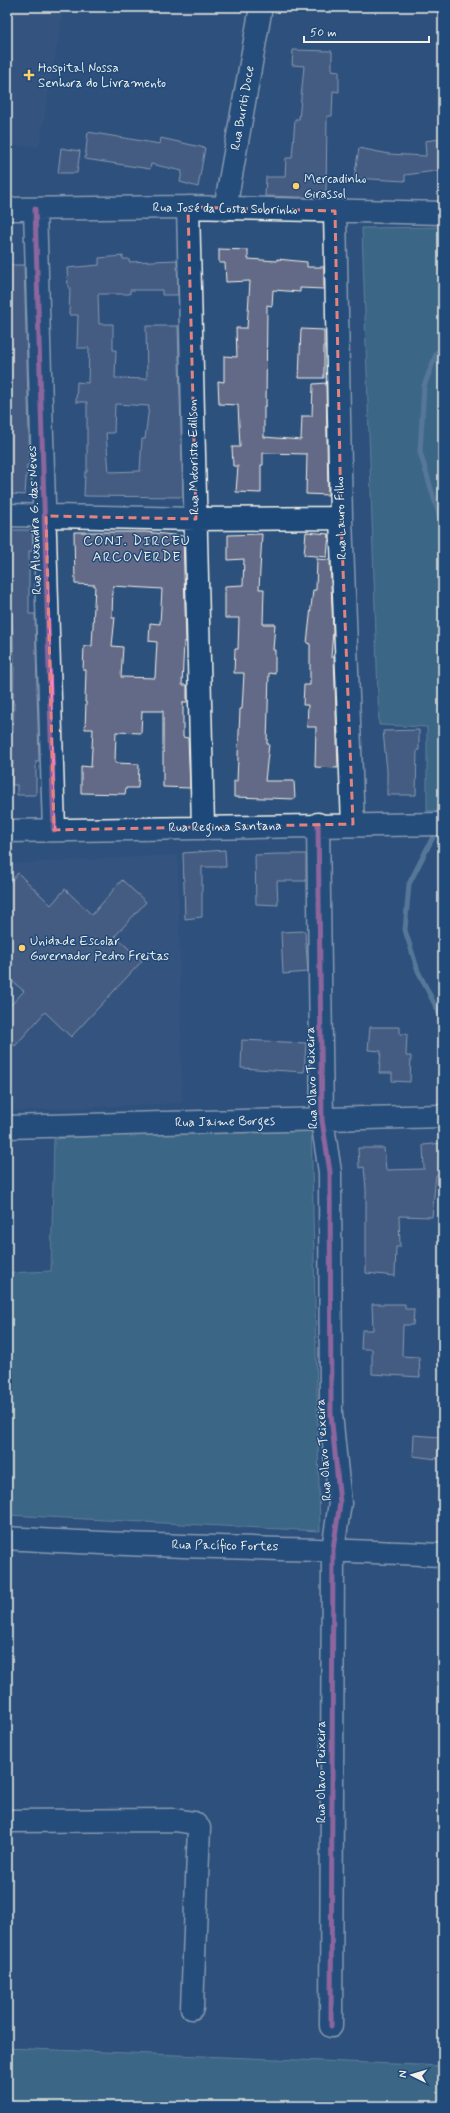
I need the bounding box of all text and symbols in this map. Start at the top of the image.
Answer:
scale bar [304,18,429,44]
text: 50 m [310,25,337,41]
place label: Hospital Nossa Senhora do Livramento [38,60,166,92]
street label: Rua Buriti Doce [227,64,259,152]
marker: Hospital Nossa Senhora do Livramento [23,69,35,81]
place label: Mercadinho Girassol [304,171,367,203]
marker: Mercadinho Girassol [291,181,301,191]
street label: Rua José da Costa Sobrinho [152,199,298,219]
street label: Rua Motorista Edilson [184,399,204,515]
street label: Rua Alexandra G. das Neves [24,445,46,595]
street label: Rua Lauro Filho [331,476,351,560]
district label: CONJ. DIRCEU ARCOVERDE [83,532,191,566]
street label: Rua Regina Santana [168,818,282,838]
place label: Unidade Escolar Governador Pedro Freitas [30,933,169,965]
marker: Unidade Escolar Governador Pedro Freitas [17,943,27,953]
street label: Rua Olavo Teixeira [302,1026,322,1129]
street label: Rua Jaime Borges [175,1113,275,1133]
street label: Rua Olavo Teixeira [312,1398,336,1502]
street label: Rua Pacífico Fortes [171,1537,279,1555]
street label: Rua Olavo Teixeira [313,1720,330,1823]
north arrow [392,2055,432,2095]
text: N [396,2070,410,2078]

